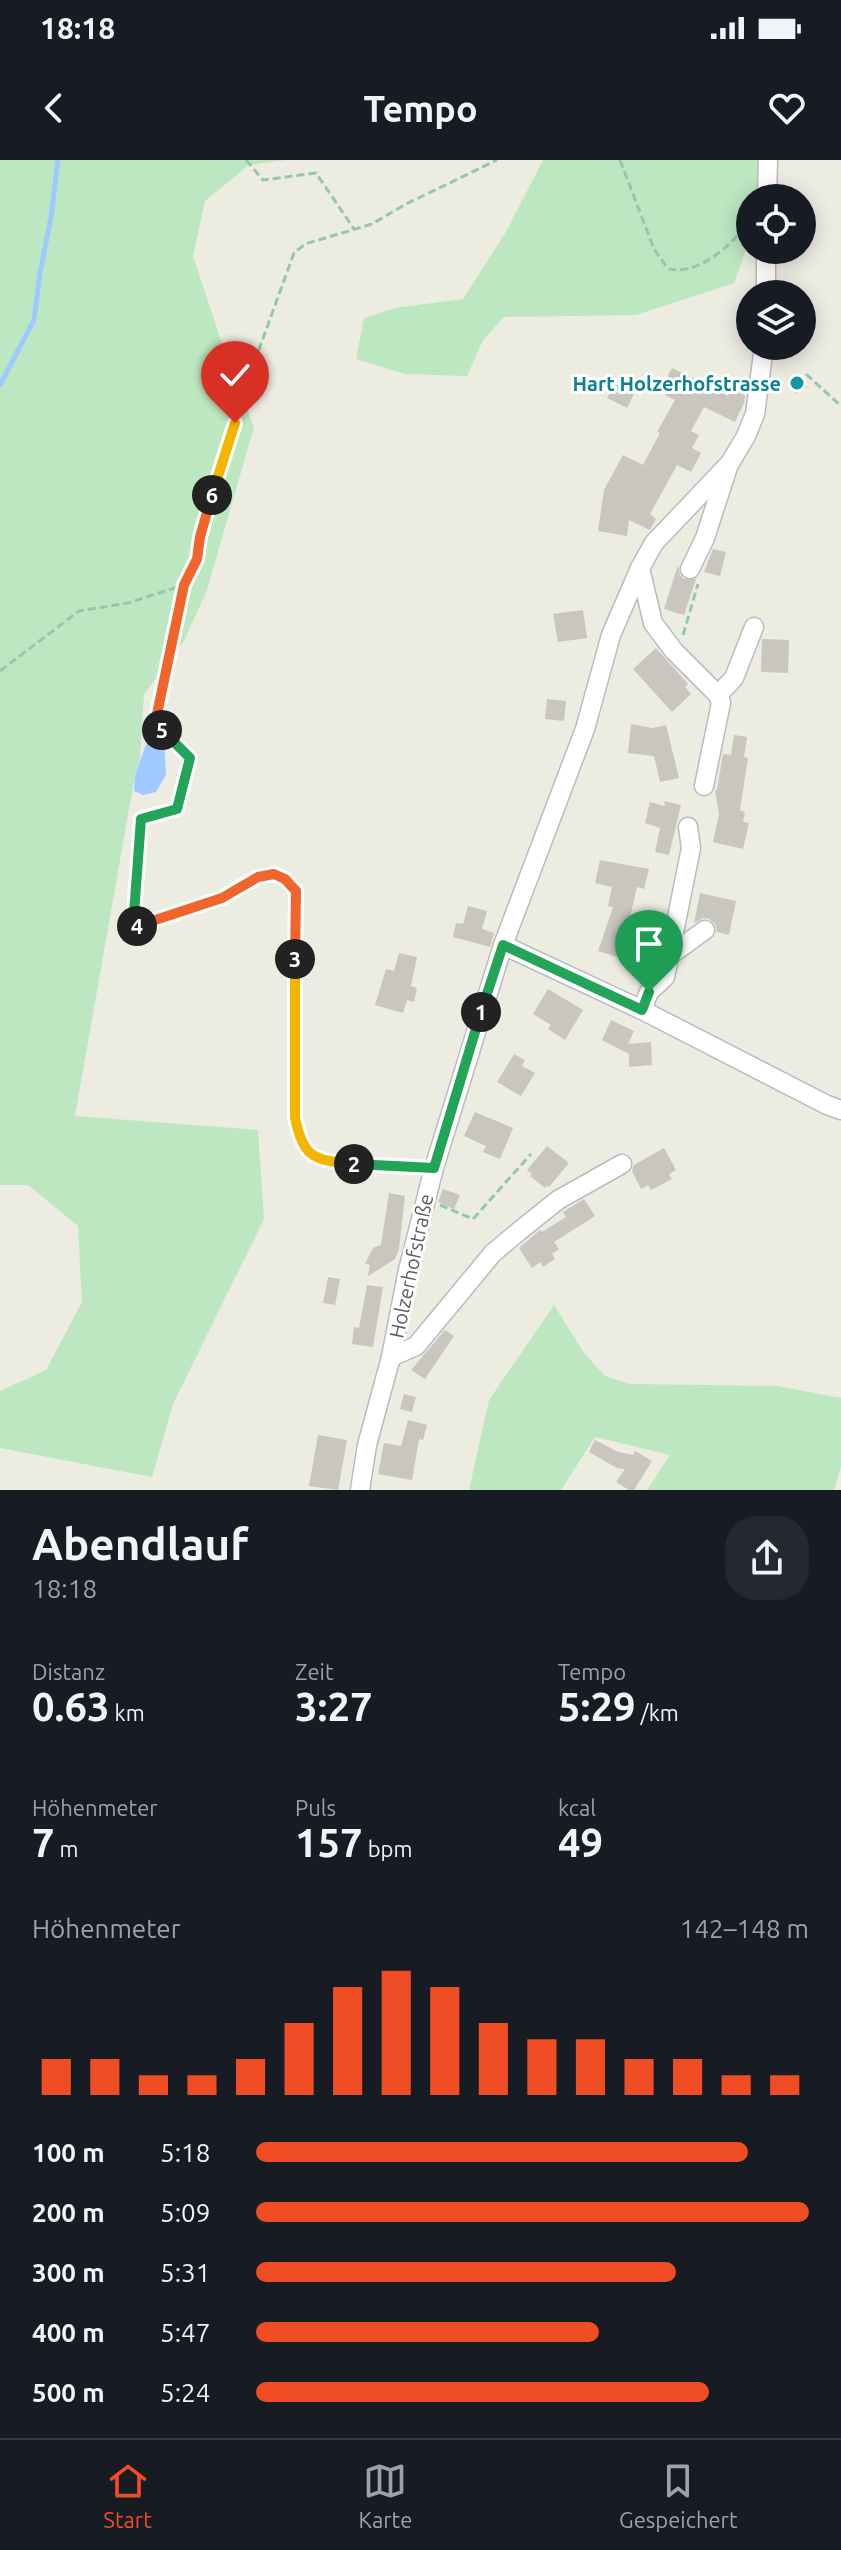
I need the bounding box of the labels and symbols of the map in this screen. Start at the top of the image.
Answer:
pin [201,341,269,423]
place label: Hart Holzerhofstrasse [573,372,781,395]
marker: Hart Holzerhofstrasse [788,374,806,392]
pin: 6 [192,475,232,515]
pin: 5 [142,710,182,750]
pin: 4 [117,906,157,946]
pin [615,910,683,992]
pin: 3 [275,939,315,979]
pin: 1 [461,992,501,1032]
pin: 2 [334,1144,374,1184]
street label: Holzerhofstraße [384,1192,438,1340]

